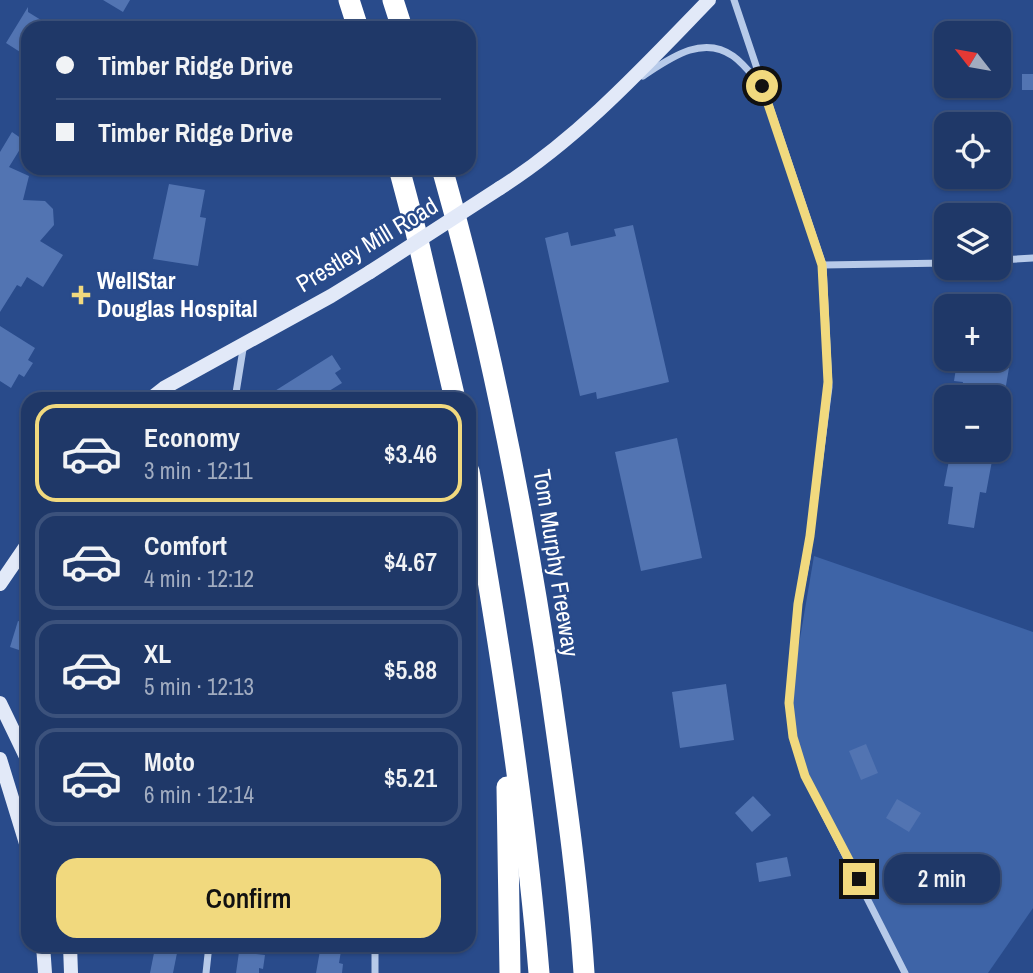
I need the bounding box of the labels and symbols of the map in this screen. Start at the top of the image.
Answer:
north arrow [934,21,1012,98]
route start [746,70,778,102]
street label: Prestley Mill Road [290,189,443,299]
place label: WellStar Douglas Hospital [97,264,258,324]
marker: WellStar Douglas Hospital [71,285,91,305]
street label: Tom Murphy Freeway [526,467,588,659]
callout: 2 min [884,854,999,903]
route end [843,863,875,895]

